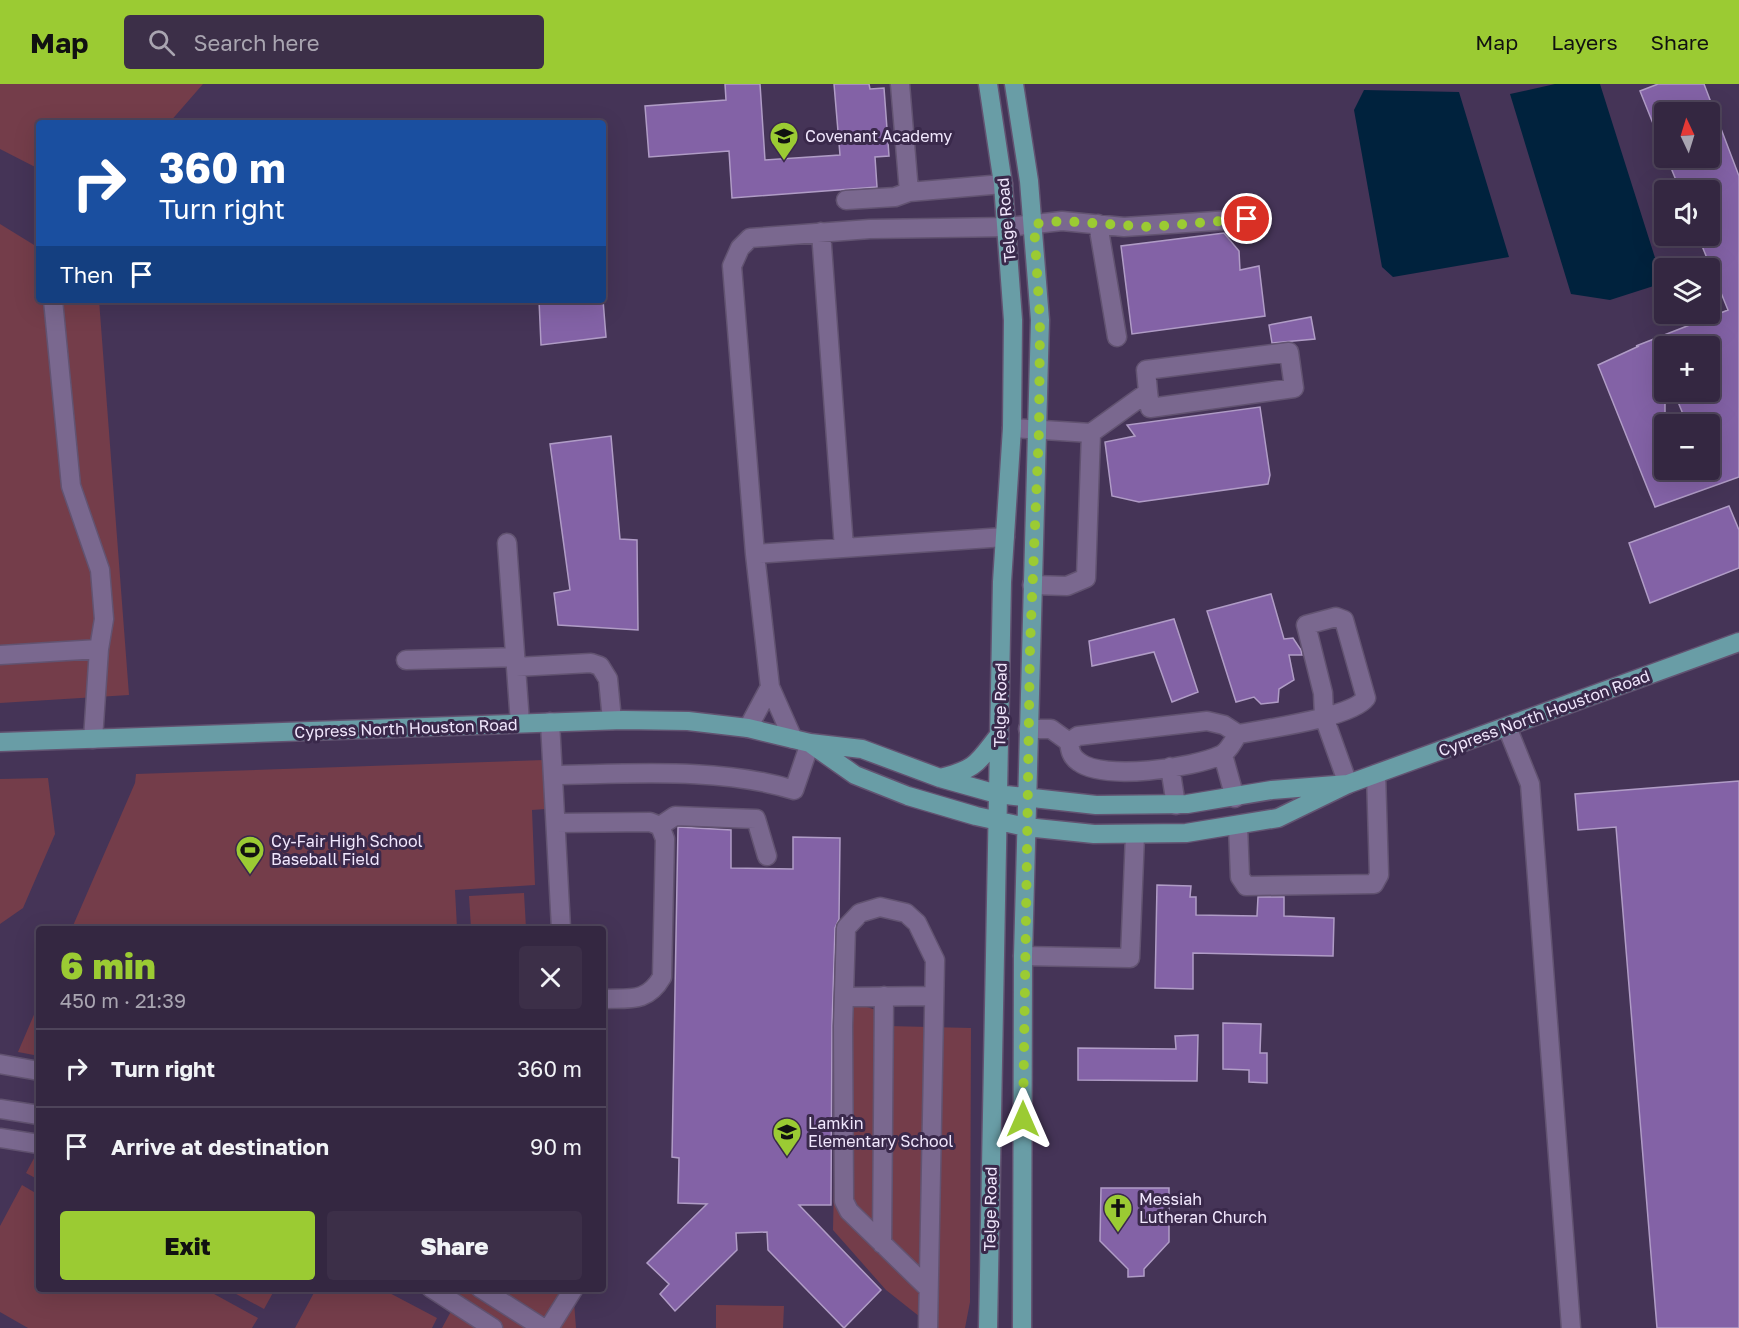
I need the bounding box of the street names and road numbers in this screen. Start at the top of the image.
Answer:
street label: Telge Road [992,177,1020,263]
street label: Telge Road [989,662,1011,748]
street label: Cypress North Houston Road [1436,665,1652,761]
street label: Cypress North Houston Road [294,714,518,742]
street label: Telge Road [979,1166,1001,1252]

